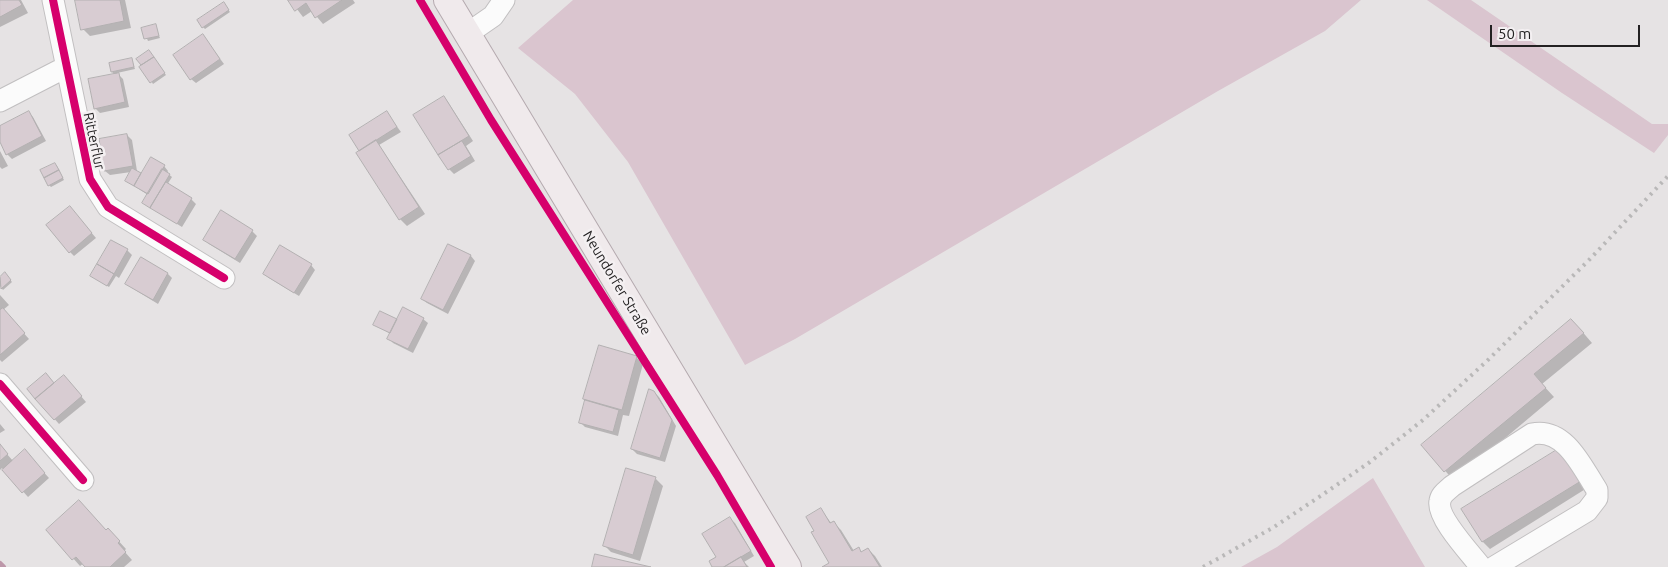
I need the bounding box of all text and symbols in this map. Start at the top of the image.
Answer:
scale bar [1493,15,1643,47]
text: 50 m [1498,25,1531,42]
street label: Ritterflur [80,111,108,171]
street label: Neundorfer Straße [579,228,655,338]

